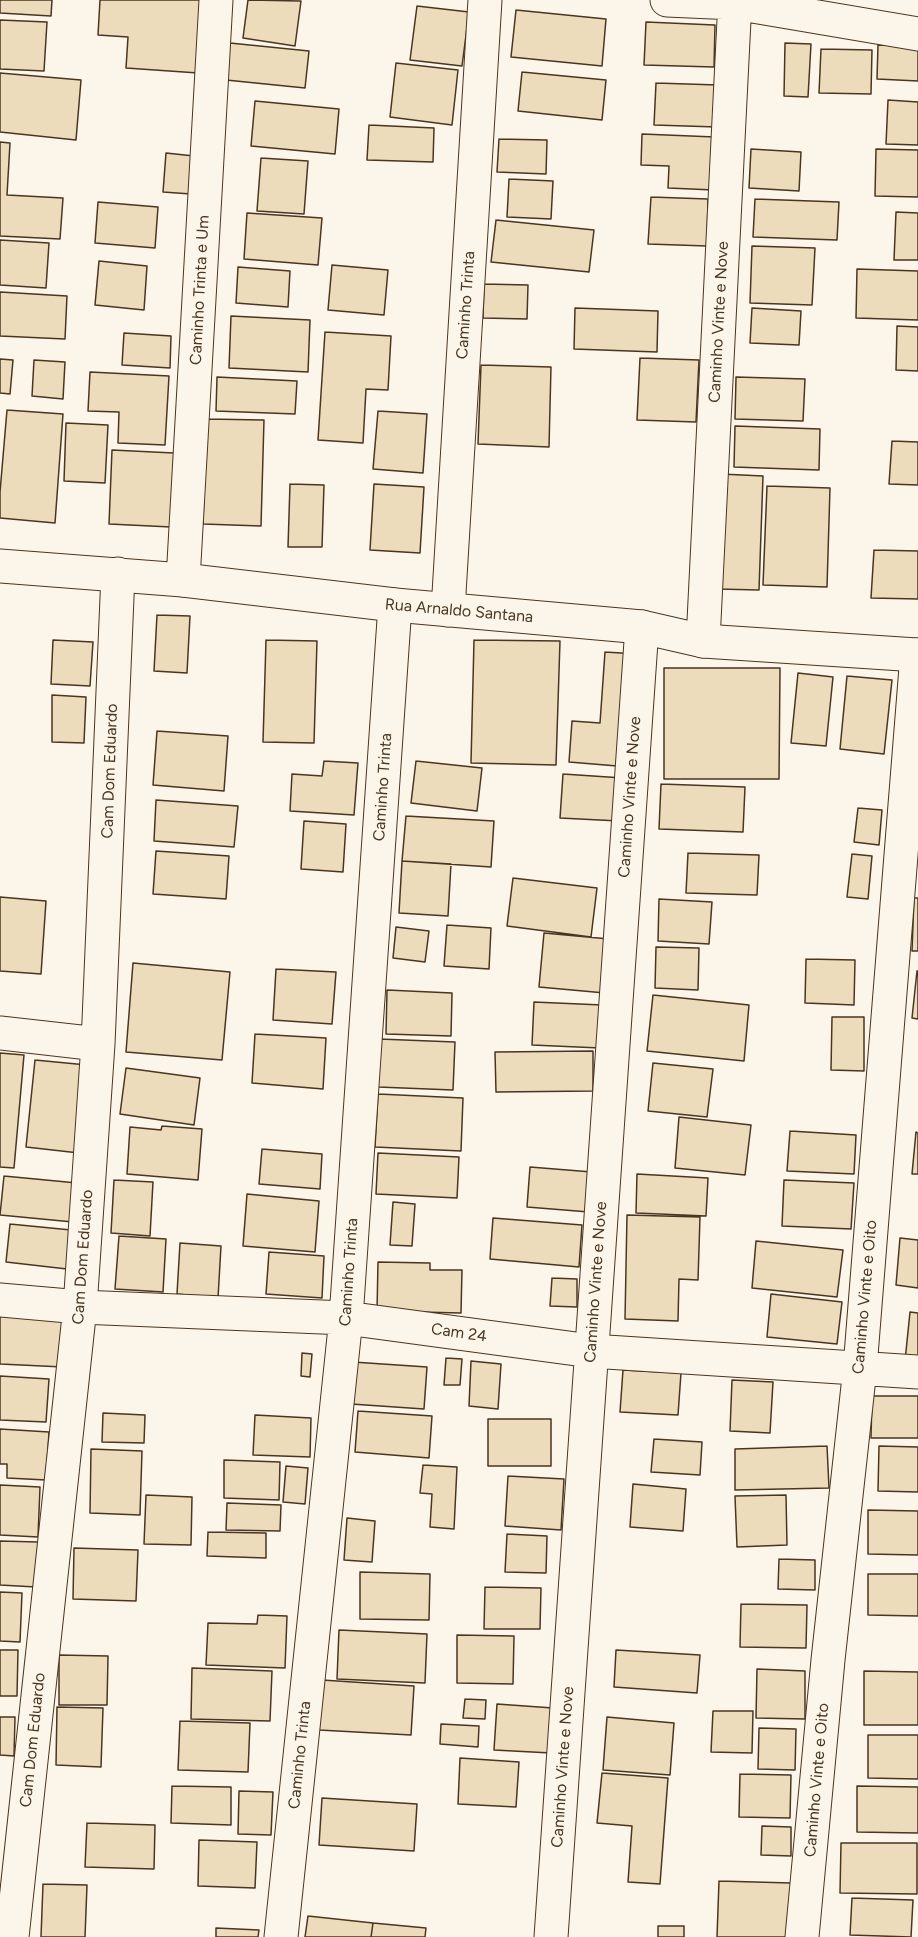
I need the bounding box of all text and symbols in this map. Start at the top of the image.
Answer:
street label: Caminho Trinta e Um [186,215,214,365]
street label: Caminho Vinte e Nove [705,241,733,403]
street label: Caminho Trinta [453,250,479,360]
street label: Rua Arnaldo Santana [384,595,534,627]
street label: Cam Dom Eduardo [98,703,122,839]
street label: Caminho Vinte e Nove [615,716,645,878]
street label: Caminho Trinta [370,732,396,842]
street label: Cam Dom Eduardo [69,1189,97,1325]
street label: Caminho Vinte e Nove [581,1201,611,1363]
street label: Caminho Trinta [336,1217,362,1327]
street label: Caminho Vinte e Oito [849,1219,881,1375]
street label: Cam 24 [430,1320,488,1346]
street label: Cam Dom Eduardo [16,1672,50,1808]
street label: Caminho Vinte e Nove [548,1686,578,1848]
street label: Caminho Trinta [285,1700,315,1810]
street label: Caminho Vinte e Oito [801,1702,833,1858]

